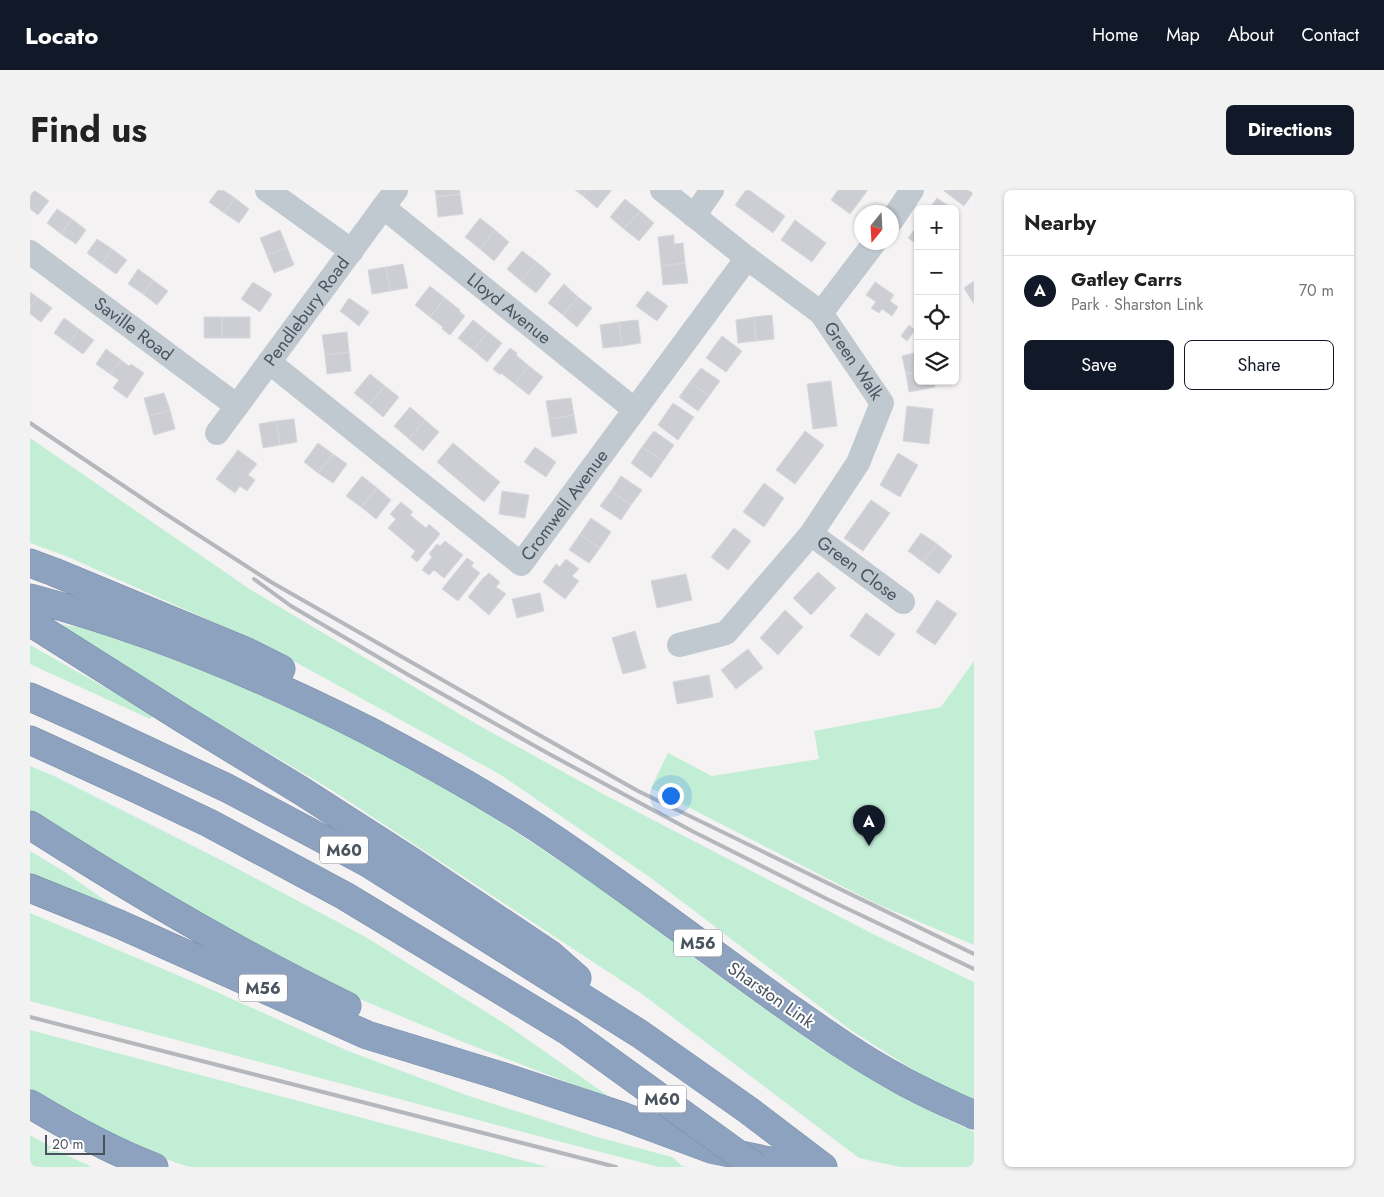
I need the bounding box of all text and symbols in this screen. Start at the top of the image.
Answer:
text: Locato [25,18,98,53]
text: Home [1092,22,1138,48]
text: Map [1166,22,1200,48]
text: About [1228,22,1273,48]
text: Contact [1301,22,1359,48]
text: Find us [30,105,147,155]
button: Directions [1226,105,1354,155]
north arrow [854,205,899,250]
map controls [914,205,959,385]
button: + [914,205,959,250]
text: Nearby [1024,208,1096,238]
button: − [914,250,959,295]
street label: Pendlebury Road [257,251,356,372]
text: Gatley Carrs [1071,266,1182,293]
street label: Lloyd Avenue [461,267,557,351]
text: A [1034,279,1046,302]
text: 70 m [1299,279,1334,302]
street label: Saville Road [88,291,179,367]
text: Park · Sharston Link [1071,293,1203,316]
button: locate [914,295,959,340]
street label: Green Walk [817,316,890,406]
button: layers [914,340,959,385]
button: Save [1024,340,1174,390]
button: Share [1184,340,1334,390]
street label: Cromwell Avenue [514,444,614,567]
street label: Green Close [811,529,904,608]
your location [658,783,684,809]
pin: A [853,805,885,846]
road number: M60 [320,836,368,864]
road number: M56 [674,930,722,956]
street label: Sharston Link [722,956,820,1035]
road number: M56 [239,974,287,1001]
road number: M60 [638,1086,686,1112]
scale bar [45,1132,105,1155]
text: 20 m [52,1134,84,1154]

